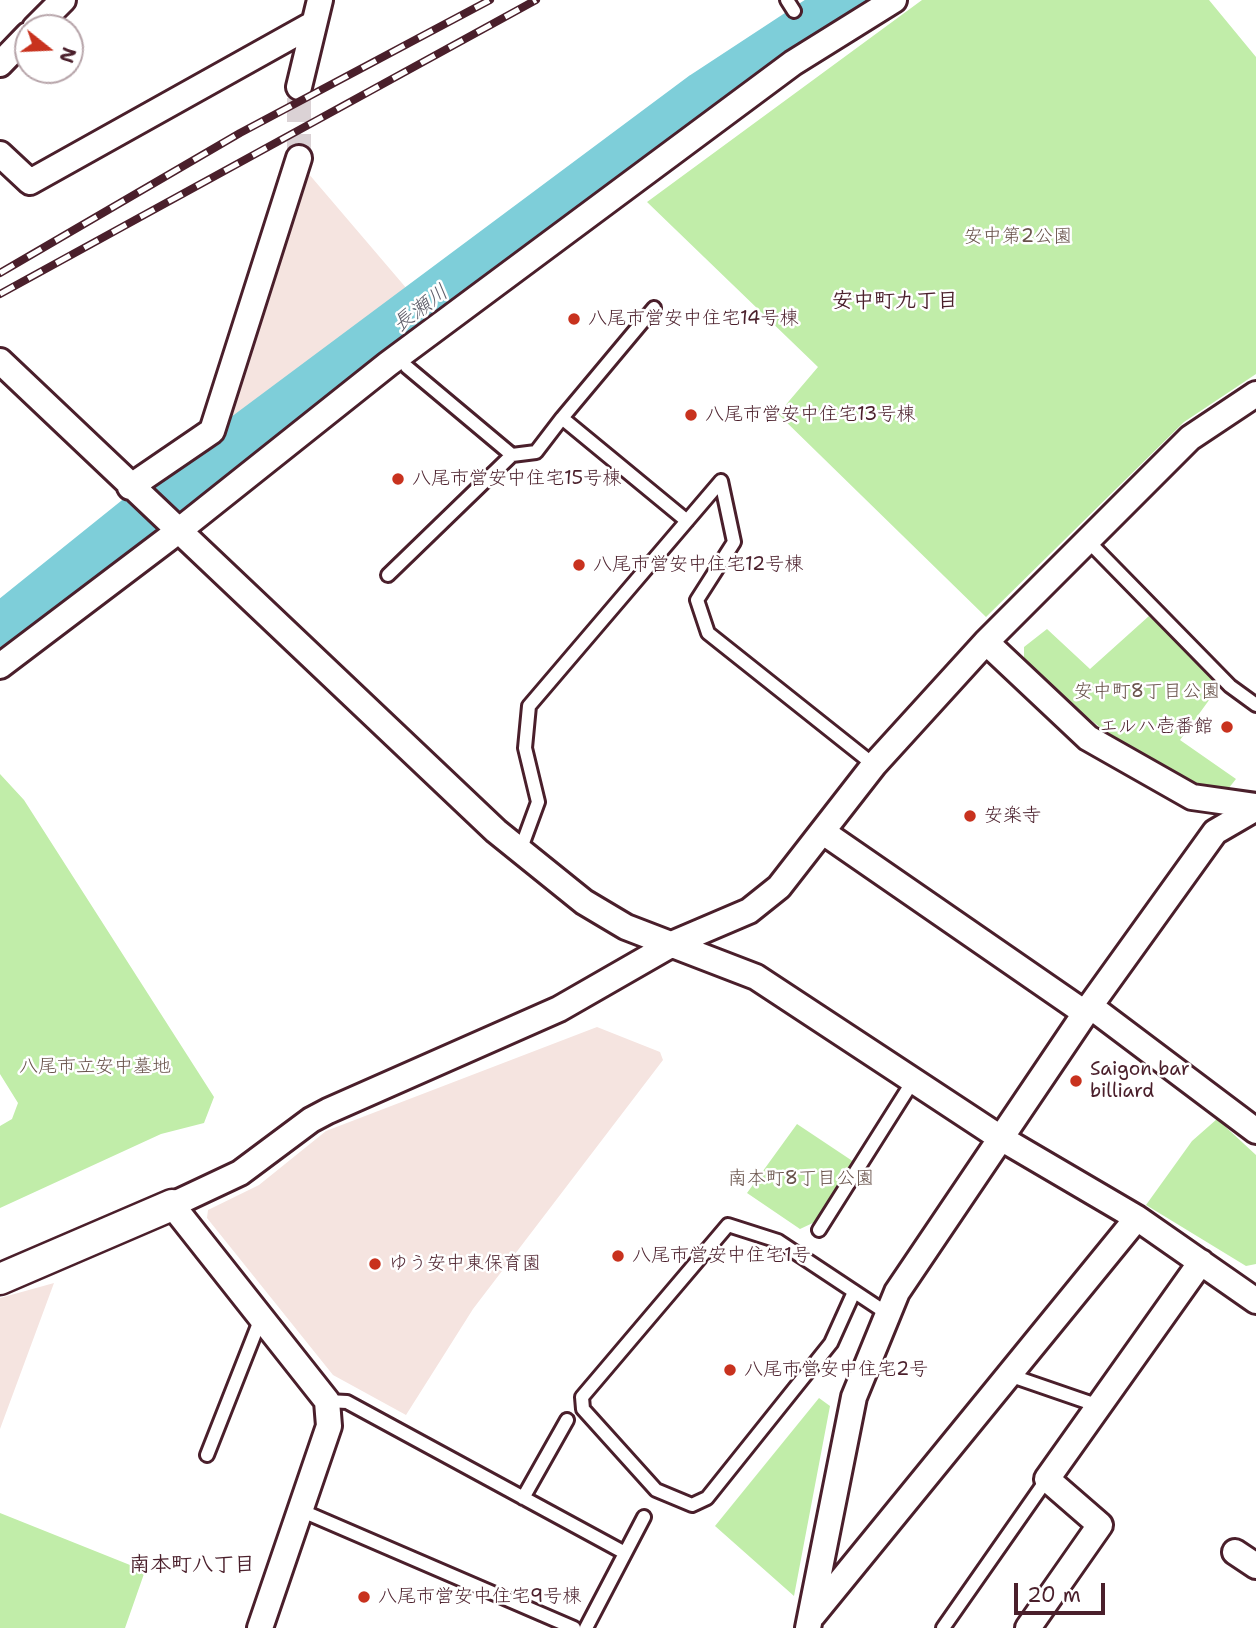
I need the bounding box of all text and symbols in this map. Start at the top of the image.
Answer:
north arrow [14,14,84,84]
text: N [53,44,82,66]
park label: 安中第2公園 [964,226,1072,248]
water label: 長瀬川 [388,280,454,338]
district label: 安中町九丁目 [832,289,958,315]
place label: 八尾市営安中住宅14号棟 [588,308,798,330]
marker: 八尾市営安中住宅14号棟 [566,311,582,327]
place label: 八尾市営安中住宅13号棟 [705,404,915,426]
marker: 八尾市営安中住宅13号棟 [683,407,699,423]
place label: 八尾市営安中住宅15号棟 [412,468,621,490]
marker: 八尾市営安中住宅15号棟 [390,471,406,487]
place label: 八尾市営安中住宅12号棟 [593,554,803,576]
marker: 八尾市営安中住宅12号棟 [571,557,587,573]
park label: 安中町8丁目公園 [1074,681,1220,703]
place label: エルハ壱番館 [1099,716,1213,738]
marker: エルハ壱番館 [1219,719,1235,735]
place label: 安楽寺 [984,805,1041,827]
marker: 安楽寺 [962,808,978,824]
park label: 八尾市立安中墓地 [19,1056,171,1078]
place label: Saigon bar billiard [1090,1059,1190,1103]
marker: Saigon bar billiard [1068,1073,1084,1089]
park label: 南本町8丁目公園 [728,1168,874,1190]
place label: 八尾市営安中住宅1号 [632,1245,811,1267]
marker: 八尾市営安中住宅1号 [610,1248,626,1264]
place label: ゆう安中東保育園 [389,1253,541,1275]
marker: ゆう安中東保育園 [367,1256,383,1272]
place label: 八尾市営安中住宅2号 [744,1359,928,1381]
marker: 八尾市営安中住宅2号 [722,1362,738,1378]
district label: 南本町八丁目 [129,1553,255,1579]
scale bar [1018,1568,1109,1612]
text: 20 m [1027,1581,1081,1609]
place label: 八尾市営安中住宅9号棟 [378,1586,581,1608]
marker: 八尾市営安中住宅9号棟 [356,1589,372,1605]

